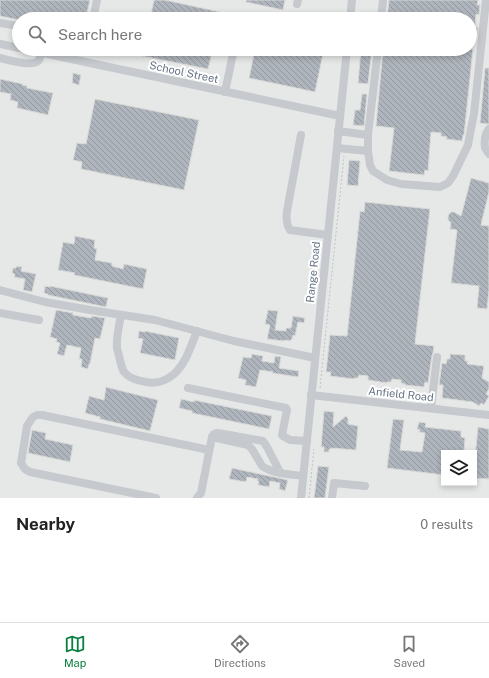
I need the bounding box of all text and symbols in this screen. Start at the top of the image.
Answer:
search box [12,12,477,56]
icon: search [26,23,48,45]
text: Search here [58,26,142,43]
street label: School Street [148,59,220,85]
street label: Range Road [304,241,322,303]
street label: Anfield Road [368,385,434,403]
map controls [441,450,477,486]
button: layers [441,450,477,486]
text: Nearby [16,514,75,534]
text: 0 results [420,517,473,532]
tab: Map [64,633,86,669]
tab: Directions [214,633,266,669]
tab: Saved [394,633,425,669]

